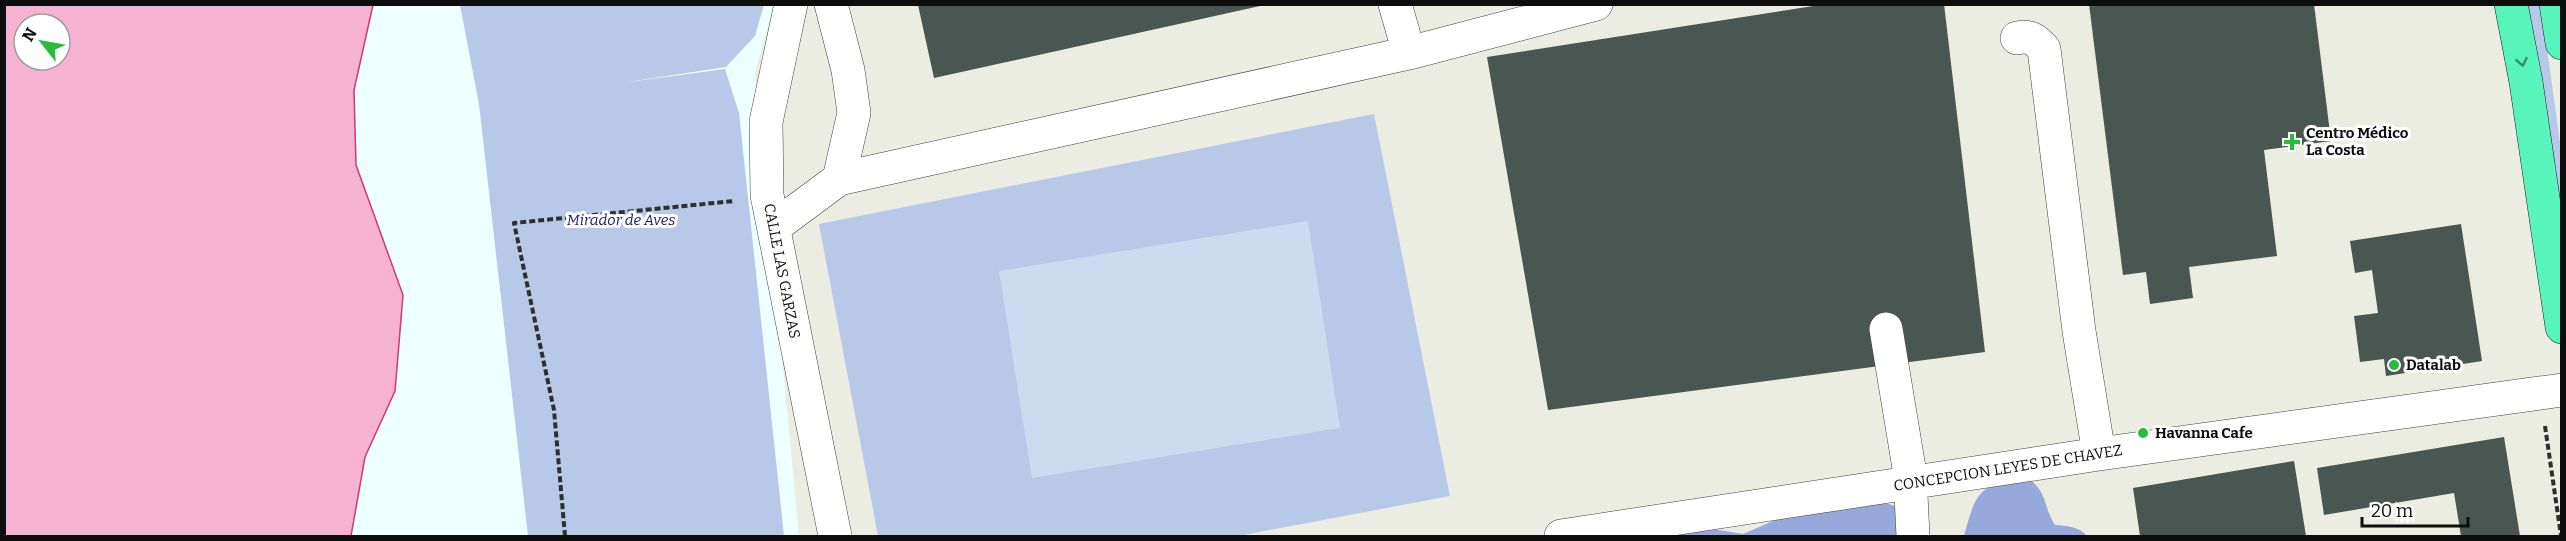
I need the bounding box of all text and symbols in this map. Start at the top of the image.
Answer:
north arrow [12,12,72,72]
text: N [18,24,41,45]
one-way arrow [2515,57,2528,67]
place label: Centro Médico La Costa [2306,124,2409,159]
marker: Centro Médico La Costa [2283,133,2301,151]
street label: CALLE LAS GARZAS [760,202,804,340]
park label: Mirador de Aves [567,211,675,229]
place label: Datalab [2406,356,2461,374]
marker: Datalab [2387,358,2401,372]
place label: Havanna Cafe [2155,424,2253,442]
marker: Havanna Cafe [2136,426,2150,440]
street label: CONCEPCION LEYES DE CHAVEZ [1892,441,2124,495]
scale bar [2362,490,2468,528]
text: 20 m [2371,500,2413,522]

